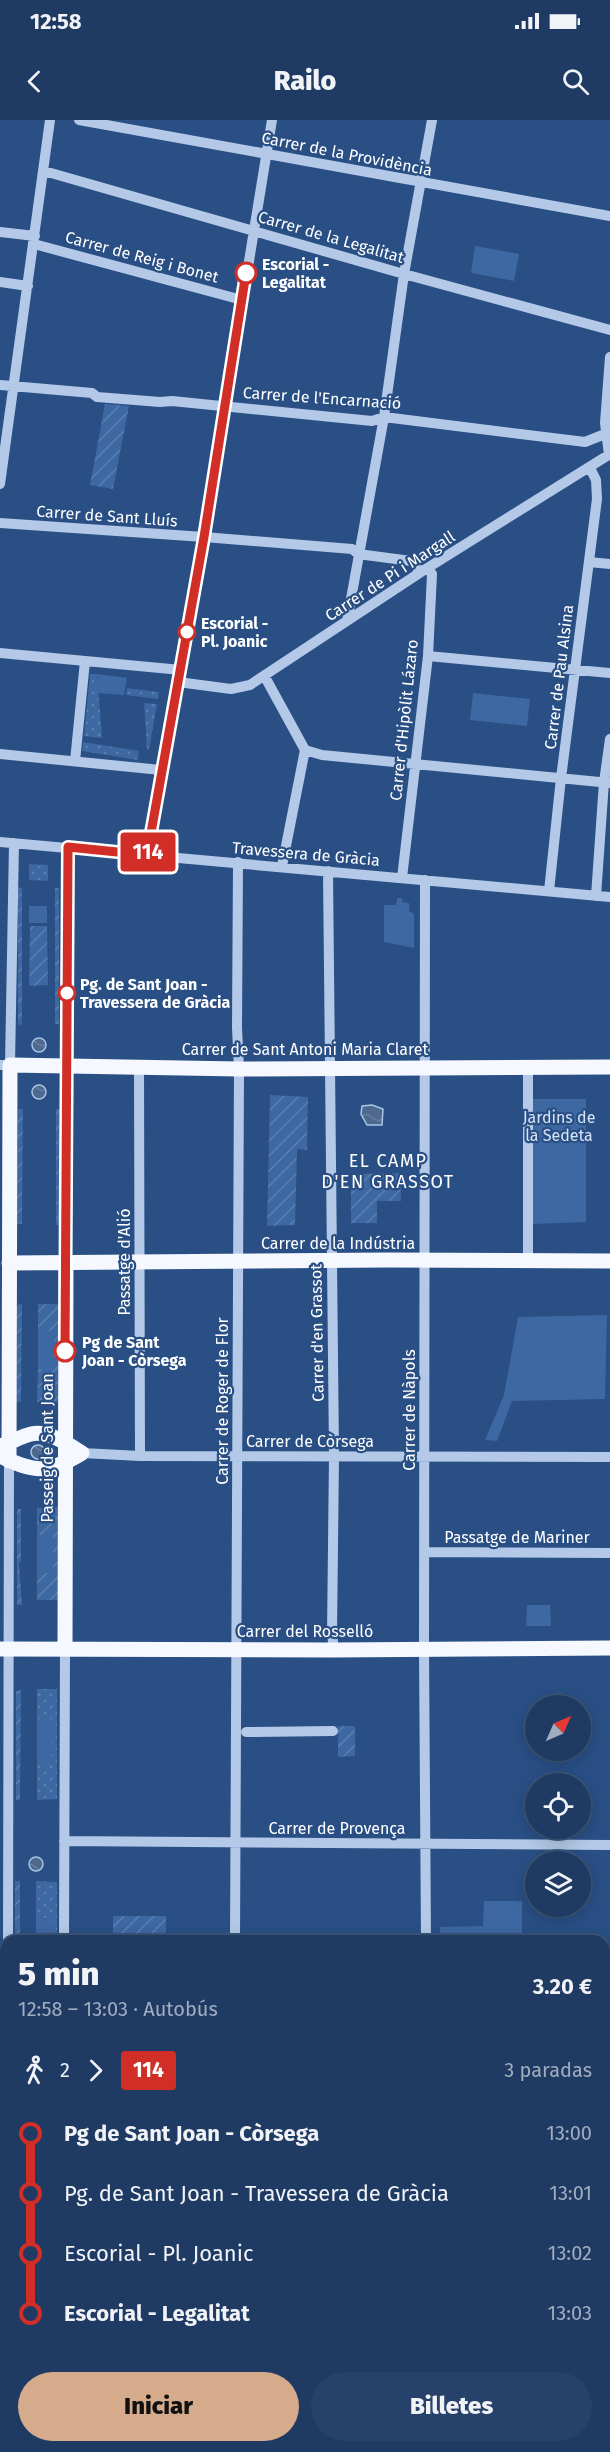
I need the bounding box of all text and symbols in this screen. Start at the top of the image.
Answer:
text: 12:58 [30,8,82,35]
icon: back [18,65,51,98]
text: Railo [274,65,336,97]
icon: search [559,65,592,98]
street label: Carrer de la Providència [260,128,434,180]
street label: Carrer de la Legalitat [256,207,406,267]
street label: Carrer de Reig i Bonet [63,227,221,287]
place label: Escorial - Legalitat [262,255,329,292]
marker: Escorial - Legalitat [235,262,257,284]
street label: Carrer de l'Encarnació [242,383,402,413]
street label: Carrer de Sant Lluís [36,502,178,530]
street label: Carrer de Pi i Margall [322,527,459,625]
street label: Carrer de Pau Alsina [541,604,577,750]
place label: Escorial - Pl. Joanic [201,614,268,651]
marker: Escorial - Pl. Joanic [178,623,196,641]
street label: Carrer d'Hipòlit Lázaro [386,638,422,802]
line badge: 114 [114,832,182,872]
street label: Travessera de Gràcia [231,838,381,870]
text: 114 [133,839,163,865]
place label: Pg. de Sant Joan - Travessera de Gràcia [80,975,230,1012]
marker: Pg. de Sant Joan - Travessera de Gràcia [58,984,76,1002]
street label: Carrer de Sant Antoni Maria Claret [182,1040,428,1059]
park label: Jardins de la Sedeta [523,1108,595,1145]
district label: EL CAMP D'EN GRASSOT [321,1150,455,1193]
street label: Passatge d'Alió [115,1208,134,1316]
street label: Carrer de la Indústria [261,1234,415,1253]
street label: Carrer d'en Grassot [306,1264,328,1402]
street label: Carrer de Roger de Flor [213,1316,232,1485]
place label: Pg de Sant Joan - Còrsega [81,1333,187,1370]
marker: Pg de Sant Joan - Còrsega [54,1340,76,1362]
street label: Carrer de Nàpols [400,1349,419,1471]
street label: Passeig de Sant Joan [38,1373,57,1523]
street label: Carrer de Còrsega [246,1432,374,1451]
street label: Passatge de Mariner [444,1528,591,1547]
street label: Carrer del Rosselló [237,1622,373,1641]
north arrow [525,1695,591,1761]
map controls [525,1695,591,1917]
button: locate [525,1773,591,1839]
street label: Carrer de Provença [268,1819,406,1839]
button: layers [525,1851,591,1917]
text: 5 min [18,1954,100,1994]
text: 3.20 € [533,1973,592,2000]
text: 12:58 – 13:03 · Autobús [18,1997,218,2021]
icon: walk [18,2054,51,2087]
icon: forward [79,2054,112,2087]
text: 114 [133,2057,164,2083]
text: 2 [60,2058,70,2082]
text: 3 paradas [504,2058,592,2082]
text: Pg de Sant Joan - Còrsega [64,2120,319,2147]
text: 13:00 [546,2121,592,2145]
text: Pg. de Sant Joan - Travessera de Gràcia [64,2180,449,2207]
text: 13:01 [549,2181,592,2205]
text: Escorial - Pl. Joanic [64,2240,253,2267]
text: 13:02 [548,2241,592,2265]
text: Escorial - Legalitat [64,2300,250,2327]
text: 13:03 [548,2301,592,2325]
button: Iniciar [18,2372,299,2441]
button: Billetes [311,2372,592,2441]

